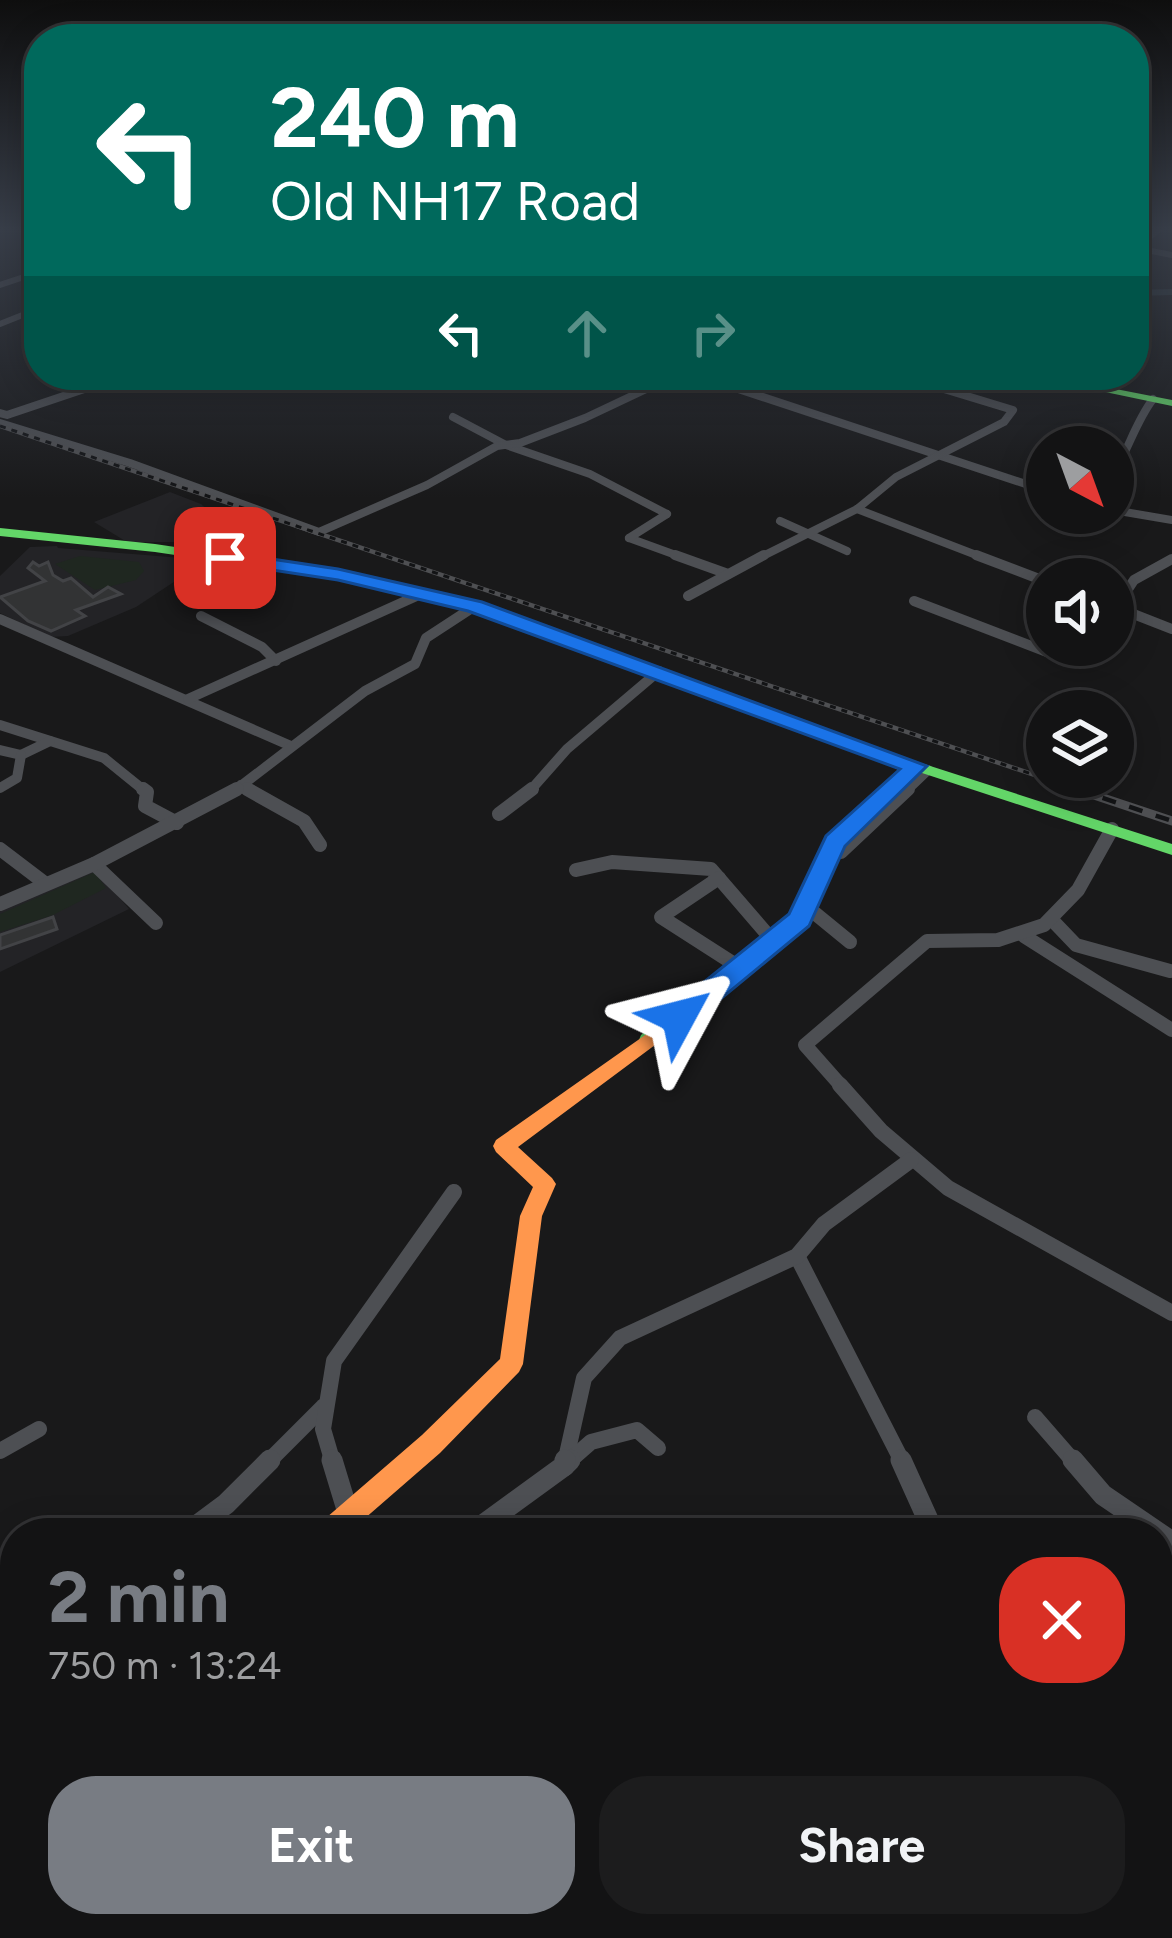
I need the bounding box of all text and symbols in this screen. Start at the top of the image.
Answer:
text: 240 m [270,67,519,168]
icon: left [72,72,228,228]
text: Old NH17 Road [270,169,640,234]
icon: left [428,300,494,366]
icon: ahead [554,300,620,366]
icon: right [680,300,746,366]
north arrow [1026,426,1134,534]
map controls [1026,426,1134,798]
pin [174,507,276,609]
icon: arrive [192,525,258,591]
button: sound [1026,558,1134,666]
button: layers [1026,690,1134,798]
position arrow [616,954,742,1080]
text: 2 min [48,1554,229,1640]
button: close [999,1557,1125,1683]
text: 750 m · 13:24 [48,1642,282,1689]
button: Exit [48,1776,575,1914]
button: Share [599,1776,1125,1914]

